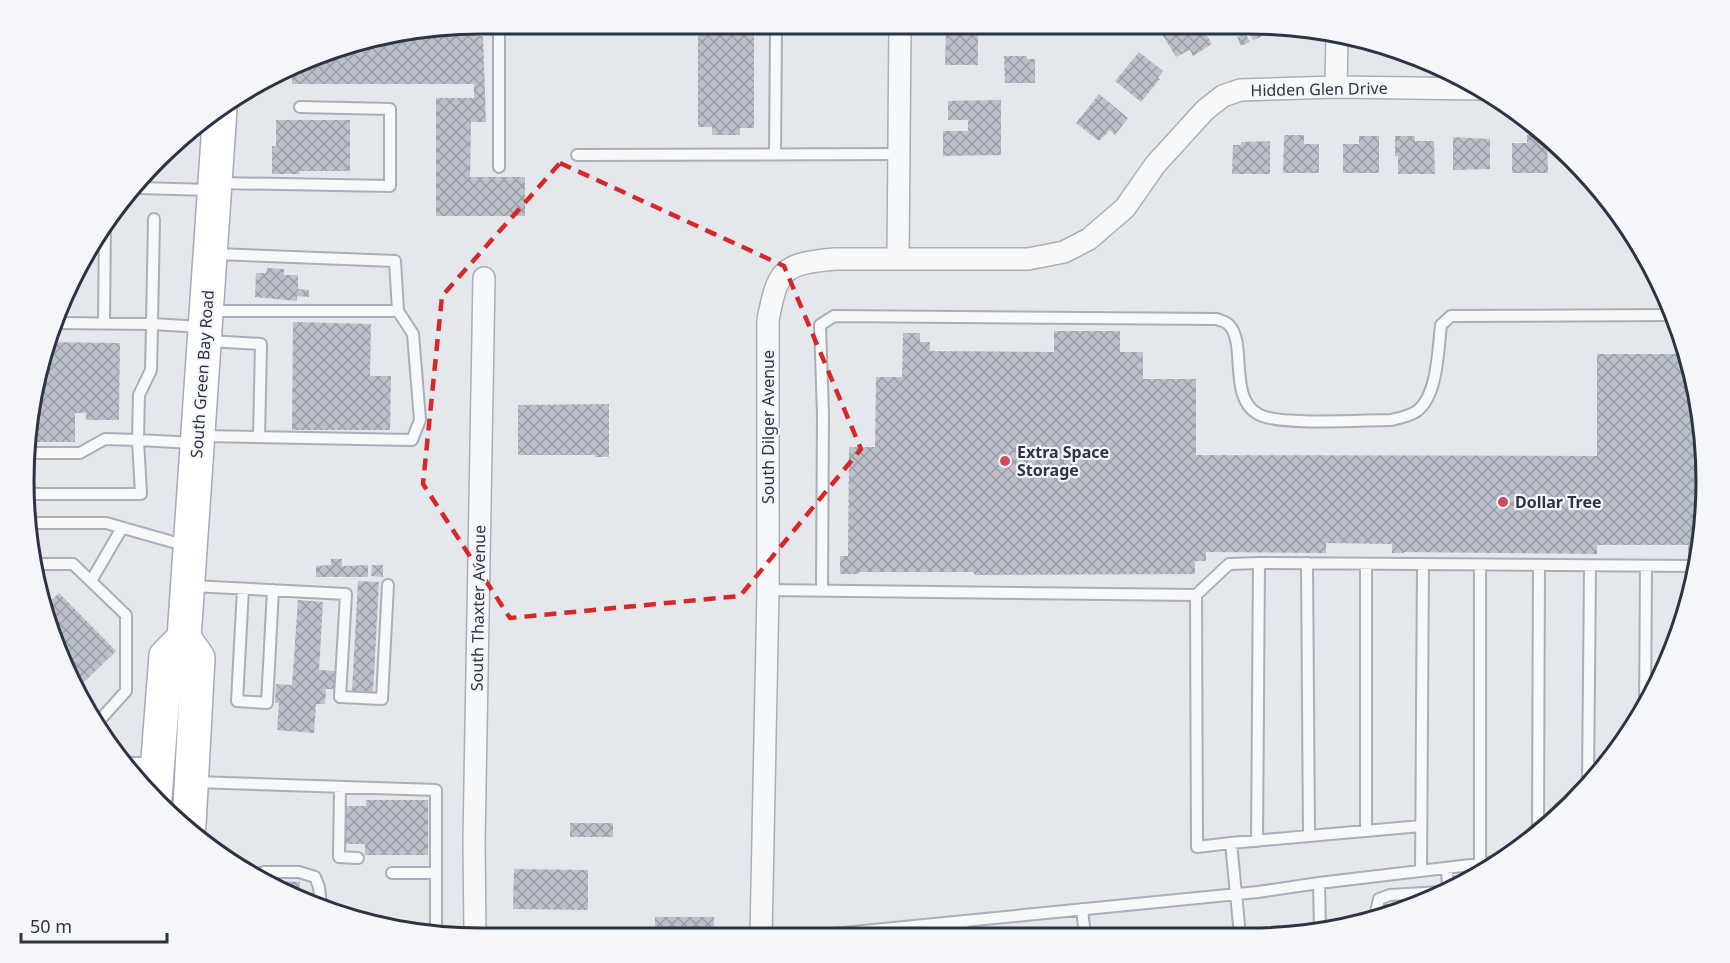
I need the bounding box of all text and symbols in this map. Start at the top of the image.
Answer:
street label: Hidden Glen Drive [1250,77,1388,101]
street label: South Green Bay Road [185,289,219,459]
street label: South Dilger Avenue [757,350,779,504]
place label: Extra Space Storage [1017,441,1109,481]
marker: Extra Space Storage [998,454,1012,468]
place label: Dollar Tree [1515,491,1602,513]
marker: Dollar Tree [1496,495,1510,509]
street label: South Thaxter Avenue [466,525,490,691]
scale bar [21,906,166,944]
text: 50 m [30,914,72,938]

